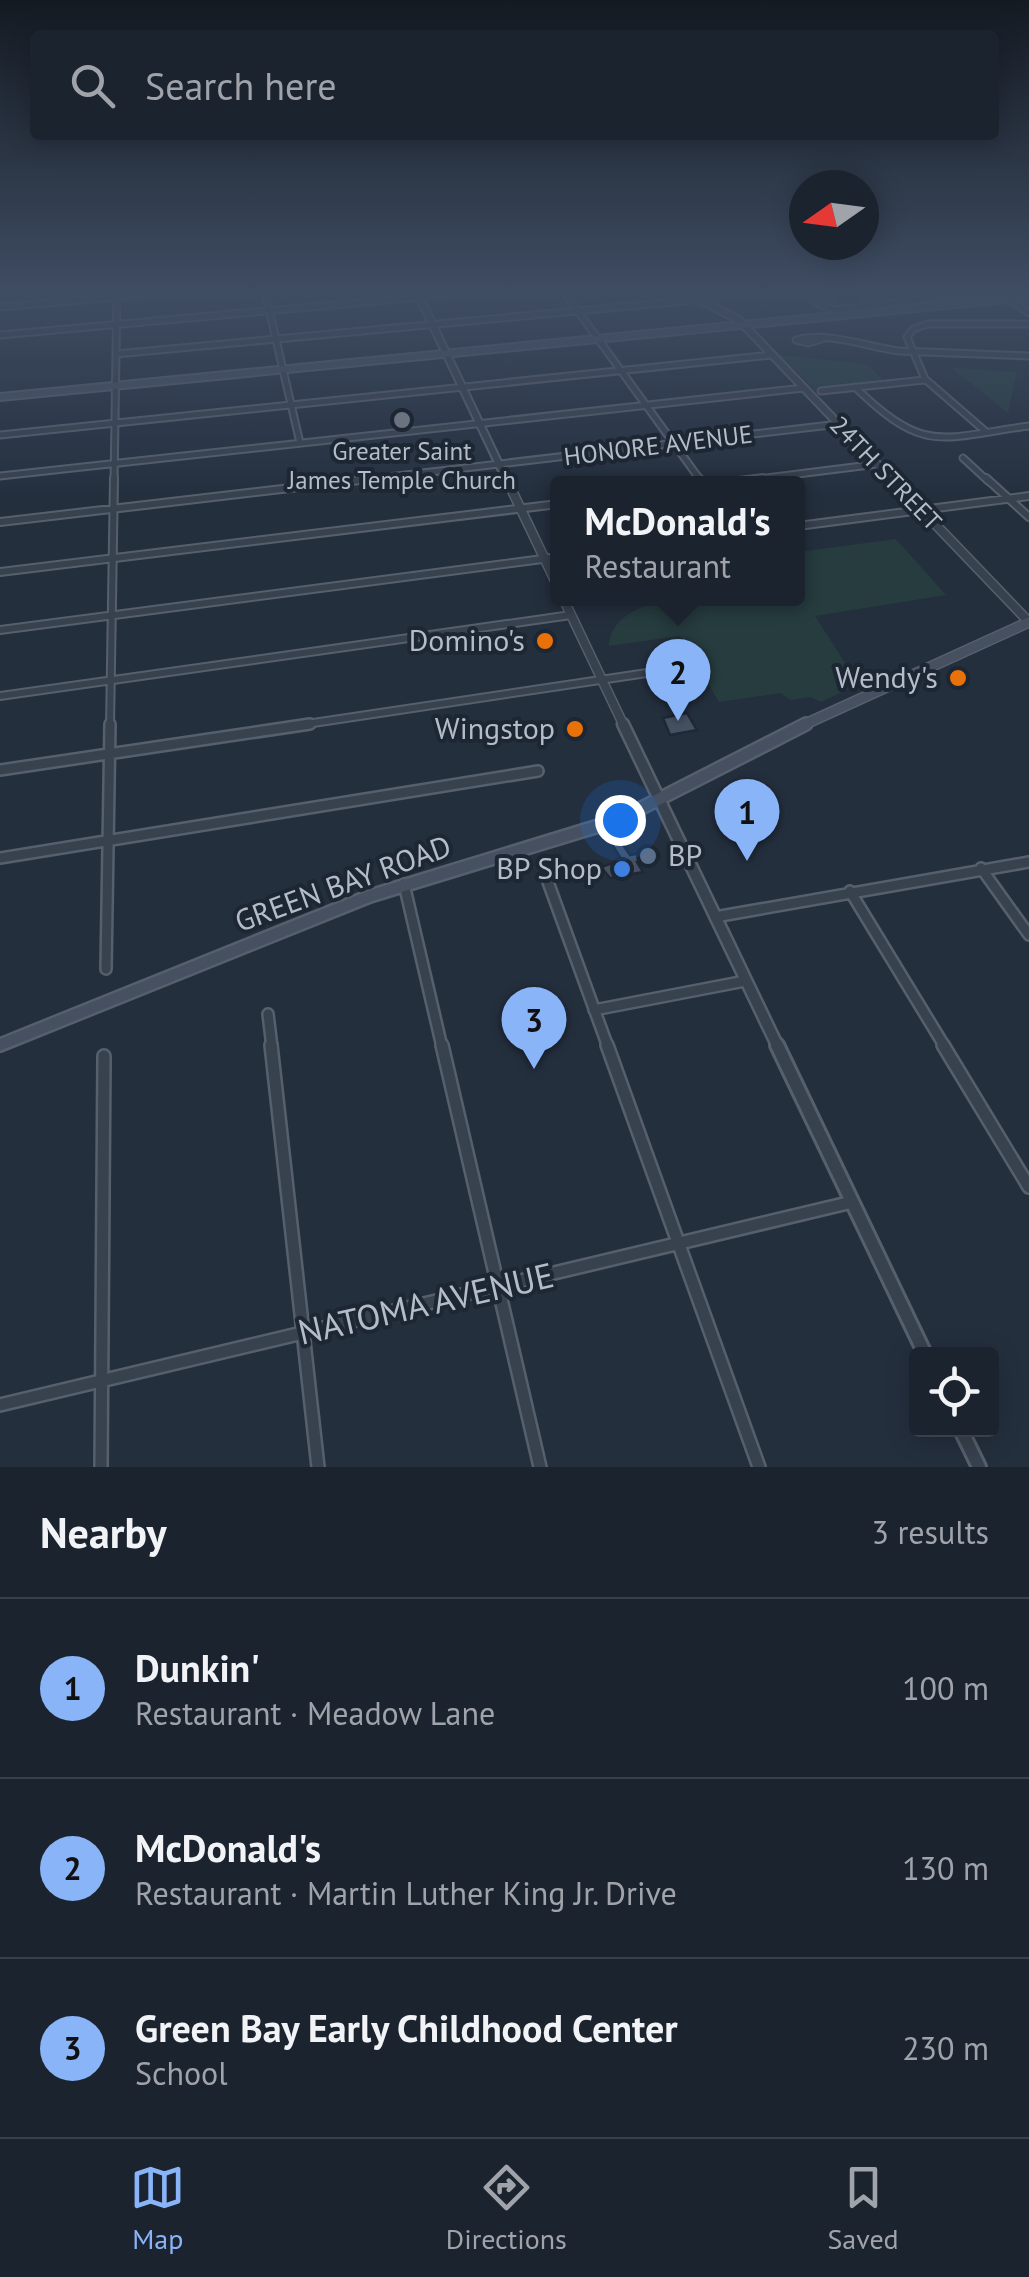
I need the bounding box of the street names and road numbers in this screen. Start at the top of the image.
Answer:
street label: 24TH STREET [823,409,949,537]
street label: HONORE AVENUE [562,418,754,472]
street label: GREEN BAY ROAD [229,825,456,940]
street label: NATOMA AVENUE [293,1251,558,1355]

